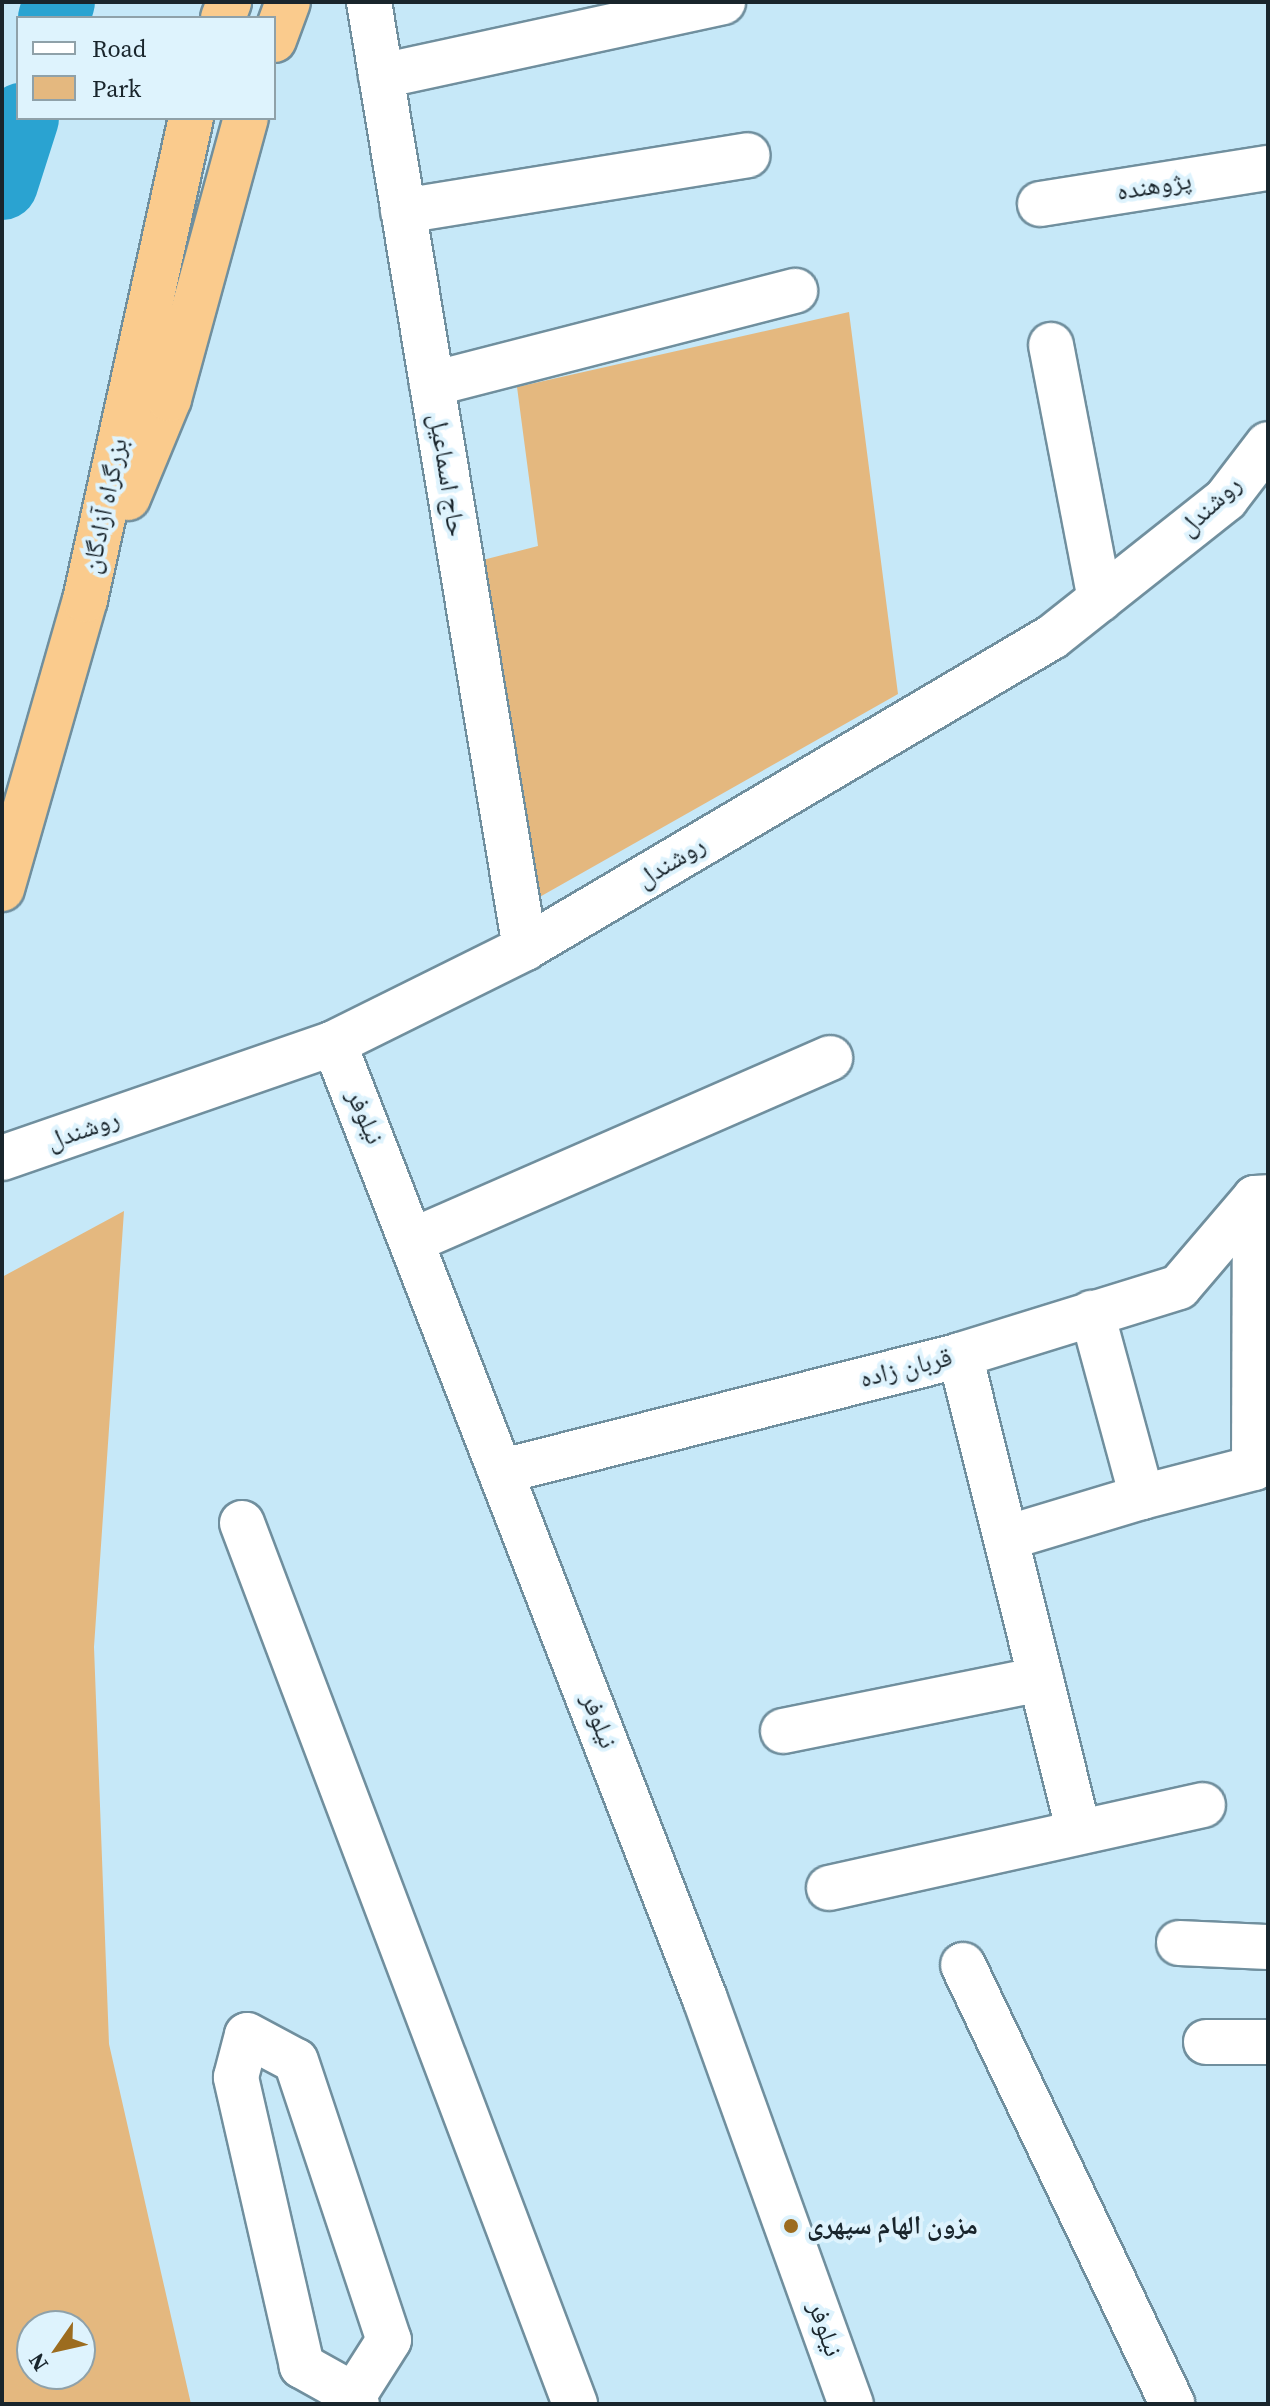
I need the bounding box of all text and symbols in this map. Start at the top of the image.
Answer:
legend [16,16,276,120]
text: Road [92,32,146,65]
text: Park [92,72,141,105]
street label: پژوهنده [1114,165,1194,207]
street label: حاج اسماعیل [422,411,472,539]
street label: بزرگراه آزادگان [75,435,135,577]
street label: روشندل [1172,469,1248,543]
street label: روشندل [631,829,711,895]
street label: نیلوفر [340,1085,390,1149]
street label: روشندل [43,1103,123,1157]
street label: قربان زاده [857,1341,955,1395]
street label: نیلوفر [574,1689,624,1753]
place label: مزون الهام سپهری [807,2210,978,2242]
marker: مزون الهام سپهری [782,2217,800,2235]
street label: نیلوفر [801,2297,849,2361]
north arrow [16,2310,96,2390]
text: N [21,2347,55,2377]

